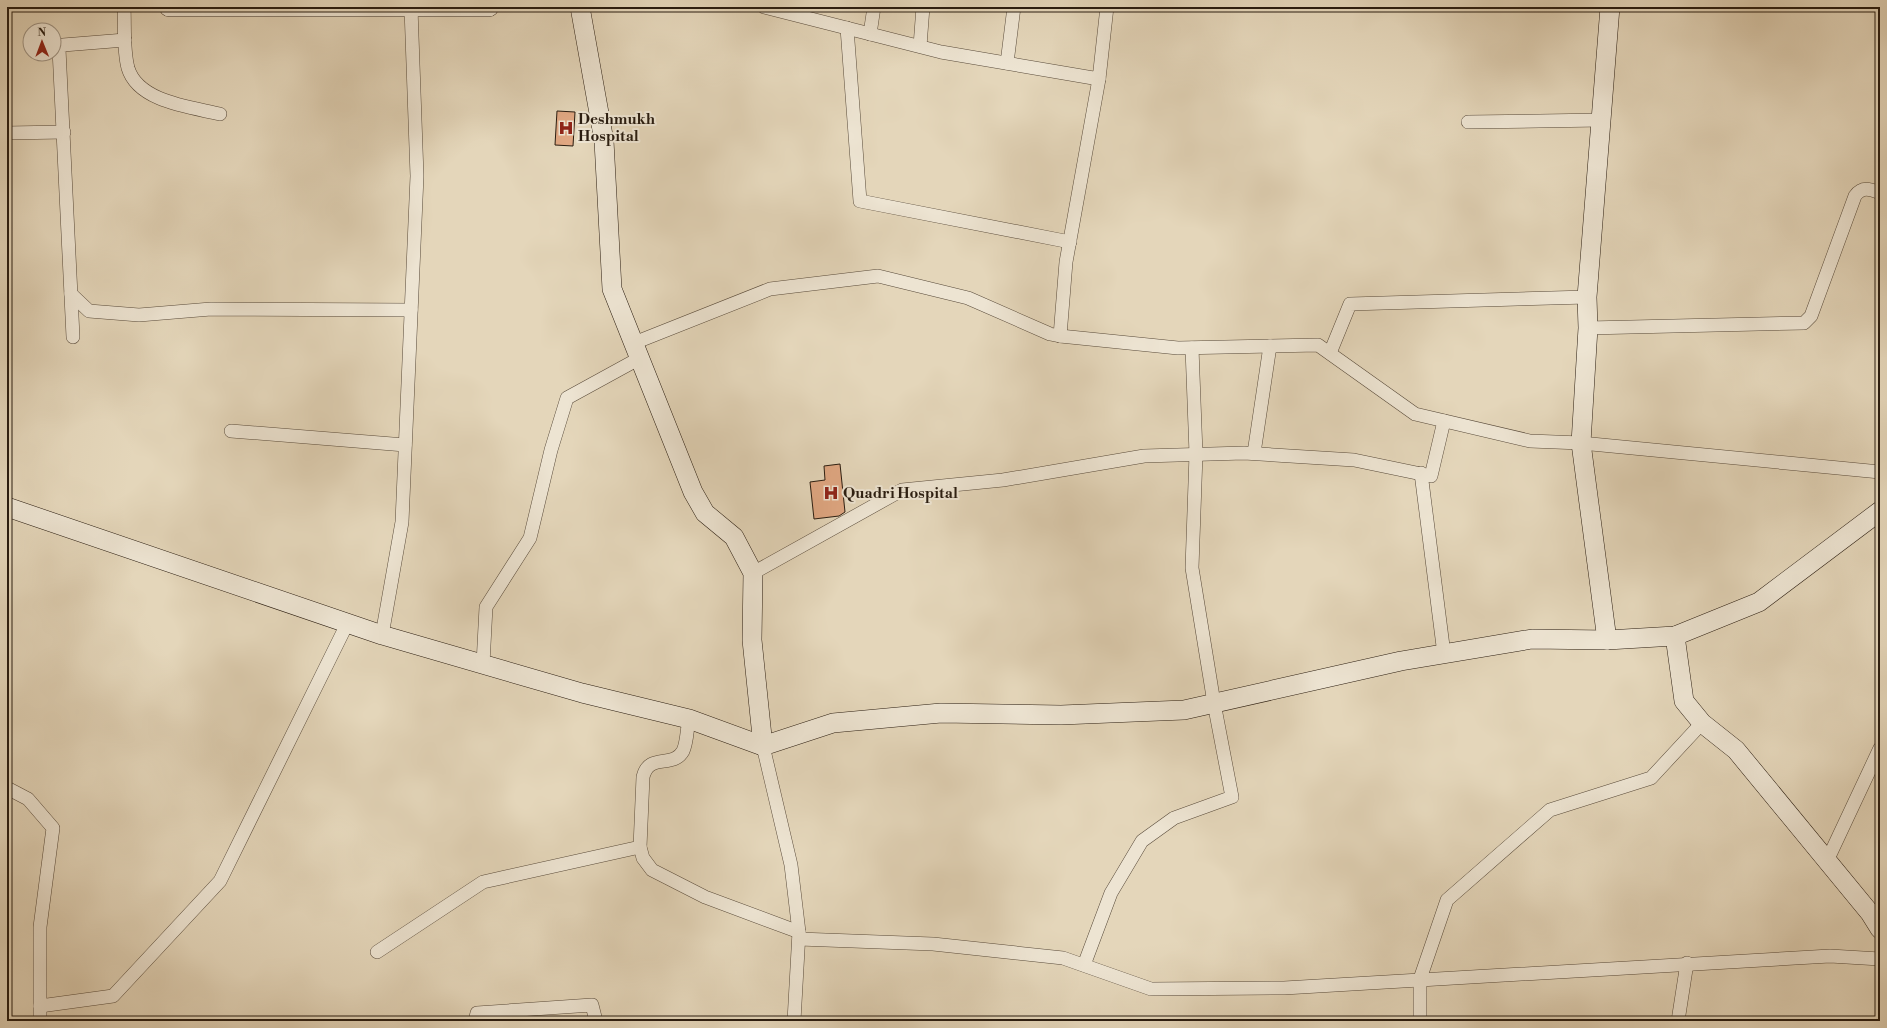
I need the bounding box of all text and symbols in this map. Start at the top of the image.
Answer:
north arrow [22,22,62,62]
text: N [37,26,47,40]
place label: Deshmukh Hospital [578,110,656,146]
hospital icon: Deshmukh Hospital [557,119,575,137]
hospital icon: Quadri Hospital [822,484,840,502]
place label: Quadri Hospital [843,484,958,503]

